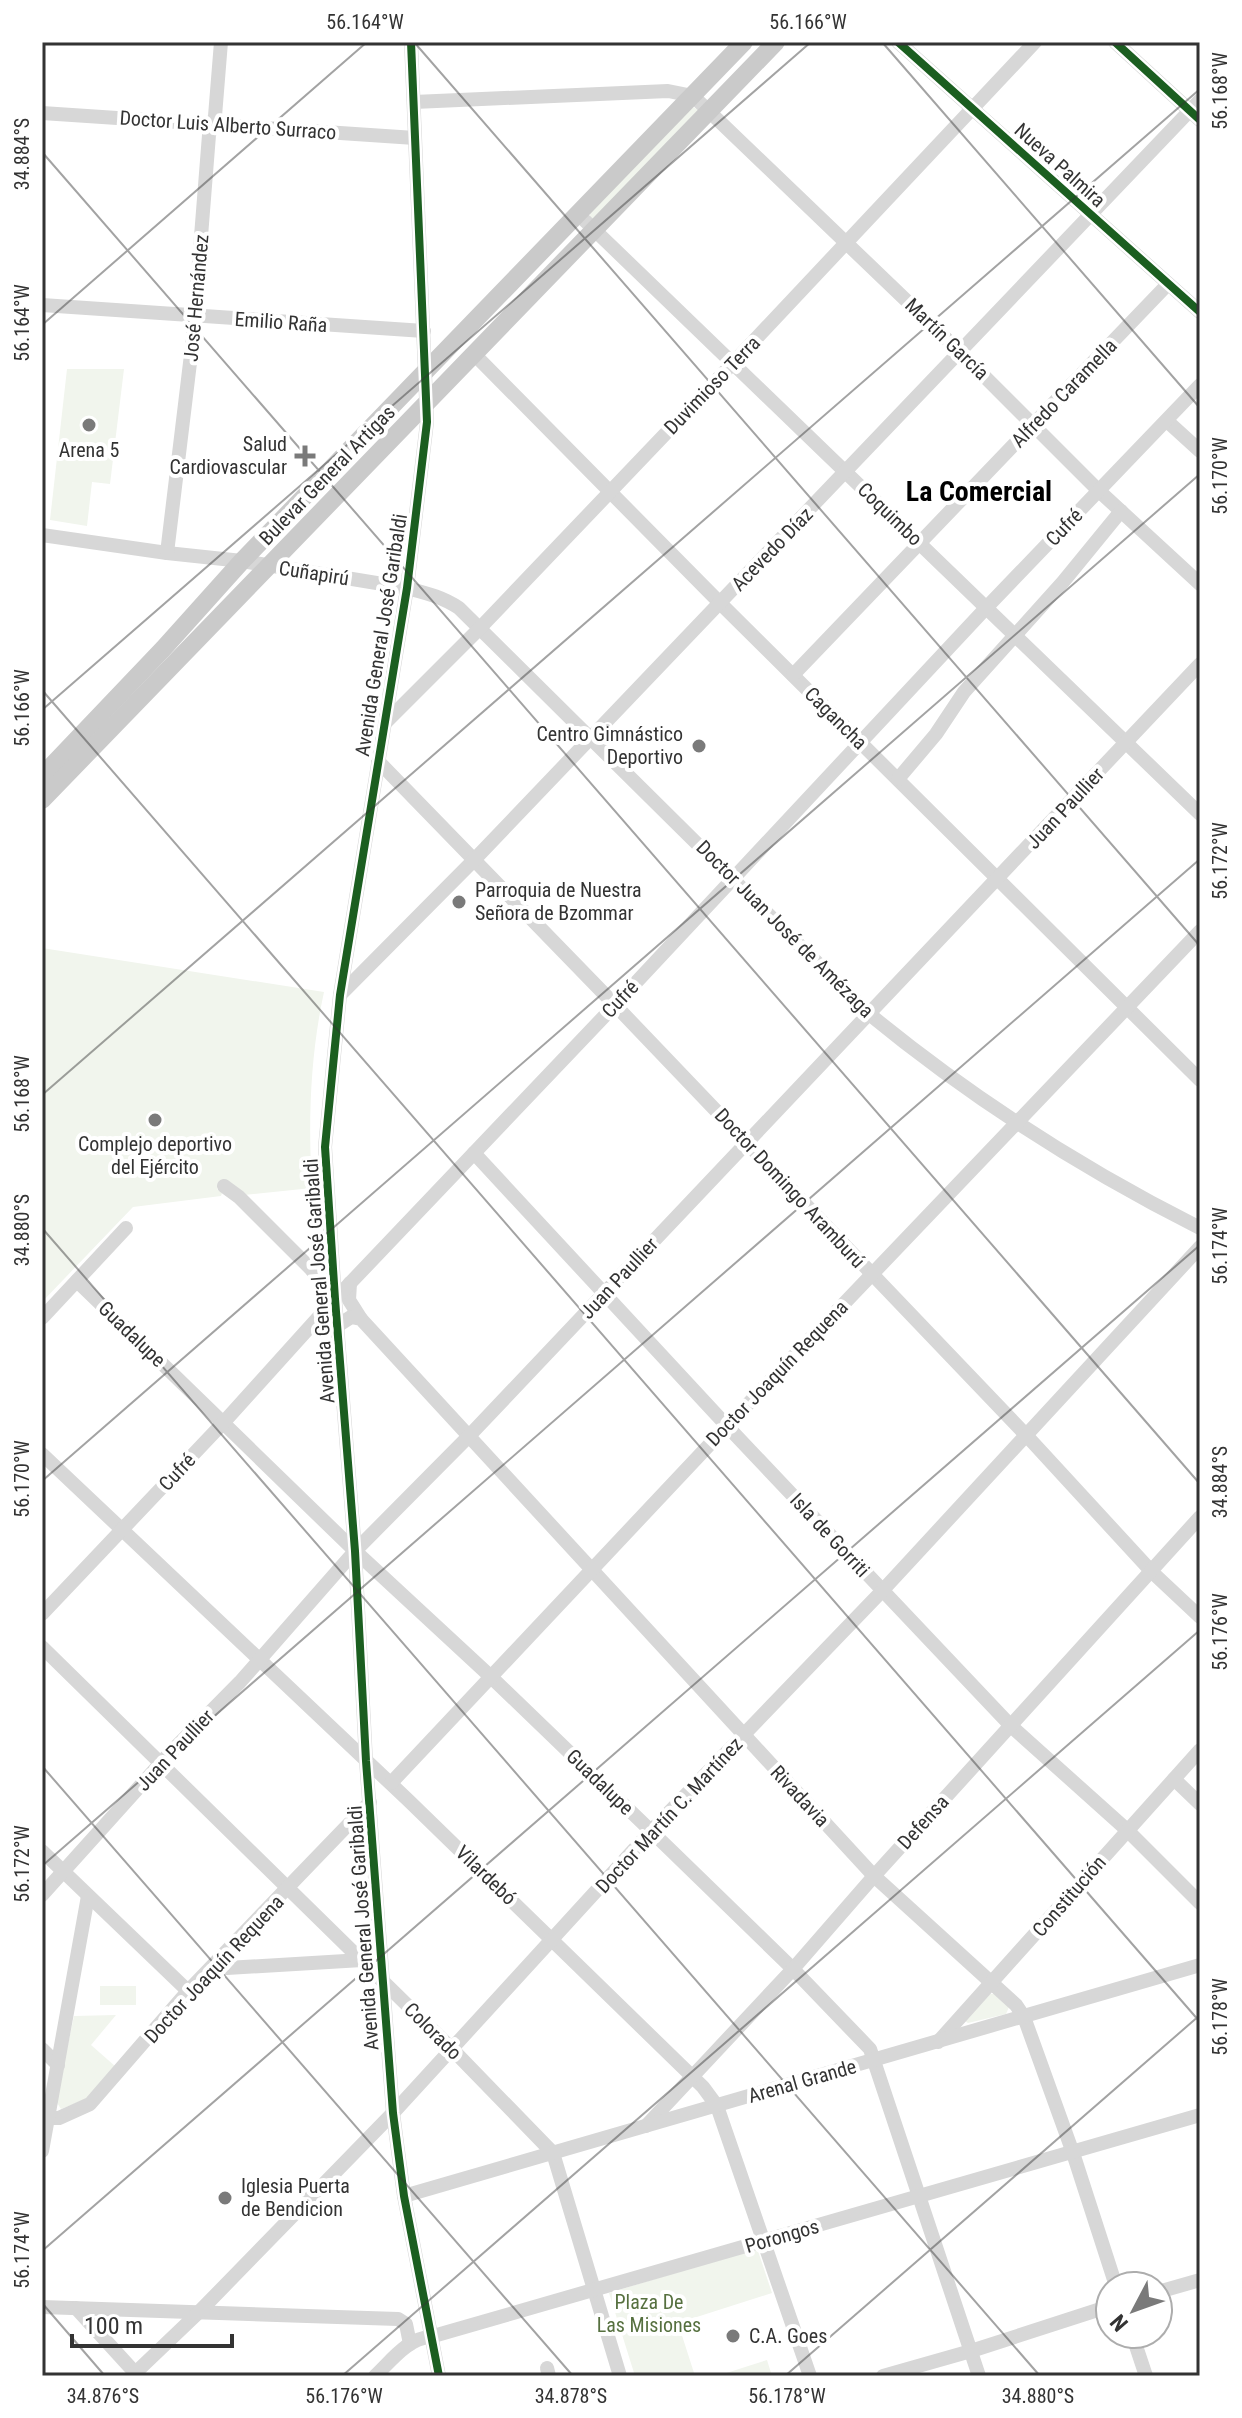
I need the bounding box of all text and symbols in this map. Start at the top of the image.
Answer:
text: 56.164°W [326,10,404,34]
text: 56.166°W [769,10,847,34]
text: 56.168°W [1208,52,1232,130]
street label: Doctor Luis Alberto Surraco [119,105,337,145]
text: 34.884°S [10,118,34,190]
street label: Nueva Palmira [1010,118,1110,212]
street label: José Hernández [178,233,214,363]
text: 56.164°W [10,284,34,362]
street label: Martín García [900,293,994,385]
street label: Emilio Raña [234,307,328,337]
street label: Duvimioso Terra [659,331,765,439]
street label: Alfredo Caramella [1006,334,1122,452]
street label: Bulevar General Artigas [254,400,400,550]
marker: Arena 5 [80,416,98,434]
place label: Salud Cardiovascular [169,432,287,479]
text: 56.170°W [1208,437,1232,515]
place label: Arena 5 [59,438,119,462]
marker: Salud Cardiovascular [294,445,316,467]
district label: La Comercial [906,475,1052,508]
street label: Coquimbo [853,477,927,551]
street label: Acevedo Díaz [726,502,818,596]
street label: Cufré [1041,503,1087,551]
street label: Avenida General José Garibaldi [350,512,412,758]
street label: Cuñapirú [277,556,351,590]
text: 56.166°W [10,669,34,747]
street label: Cagancha [800,682,872,754]
place label: Centro Gimnástico Deportivo [537,722,683,769]
marker: Centro Gimnástico Deportivo [690,737,708,755]
street label: Juan Paullier [1021,762,1109,854]
text: 56.172°W [1208,822,1232,900]
street label: Doctor Juan José de Amézaga [691,835,879,1023]
place label: Parroquia de Nuestra Señora de Bzommar [475,878,642,925]
marker: Parroquia de Nuestra Señora de Bzommar [450,893,468,911]
street label: Cufré [597,975,643,1023]
text: 56.168°W [10,1055,34,1133]
street label: Doctor Domingo Aramburú [710,1103,870,1273]
marker: Complejo deportivo del Ejército [146,1111,164,1129]
place label: Complejo deportivo del Ejército [78,1132,232,1179]
street label: Avenida General José Garibaldi [298,1158,340,1404]
text: 34.880°S [10,1194,34,1266]
text: 56.174°W [1208,1207,1232,1285]
street label: Juan Paullier [575,1232,663,1324]
street label: Doctor Joaquín Requena [701,1295,853,1451]
street label: Guadalupe [93,1296,171,1372]
text: 56.170°W [10,1440,34,1518]
text: 34.884°S [1208,1446,1232,1518]
street label: Cufré [154,1448,200,1496]
street label: Isla de Gorriti [785,1488,875,1582]
text: 56.176°W [1208,1593,1232,1671]
street label: Juan Paullier [131,1704,219,1796]
street label: Doctor Martín C. Martínez [591,1732,747,1898]
street label: Guadalupe [561,1744,639,1820]
street label: Rivadavia [766,1760,834,1832]
street label: Defensa [892,1790,954,1854]
street label: Avenida General José Garibaldi [342,1805,384,2051]
text: 56.172°W [10,1825,34,1903]
street label: Vilardebó [451,1840,521,1910]
street label: Constitución [1027,1850,1111,1942]
street label: Doctor Joaquín Requena [139,1890,289,2048]
text: 56.178°W [1208,1978,1232,2056]
street label: Colorado [399,1997,467,2065]
street label: Arenal Grande [745,2054,859,2108]
place label: Iglesia Puerta de Bendicion [241,2174,350,2221]
marker: Iglesia Puerta de Bendicion [216,2189,234,2207]
text: 56.174°W [10,2211,34,2289]
street label: Porongos [742,2214,822,2258]
north arrow [1094,2270,1174,2350]
park label: Plaza De Las Misiones [597,2290,701,2337]
scale bar [72,2298,232,2348]
text: N [1105,2310,1133,2336]
text: 100 m [84,2312,143,2340]
place label: C.A. Goes [749,2324,827,2348]
marker: C.A. Goes [724,2327,742,2345]
text: 34.876°S [67,2384,139,2408]
text: 56.176°W [305,2384,383,2408]
text: 34.878°S [535,2384,607,2408]
text: 56.178°W [748,2384,826,2408]
text: 34.880°S [1002,2384,1074,2408]

